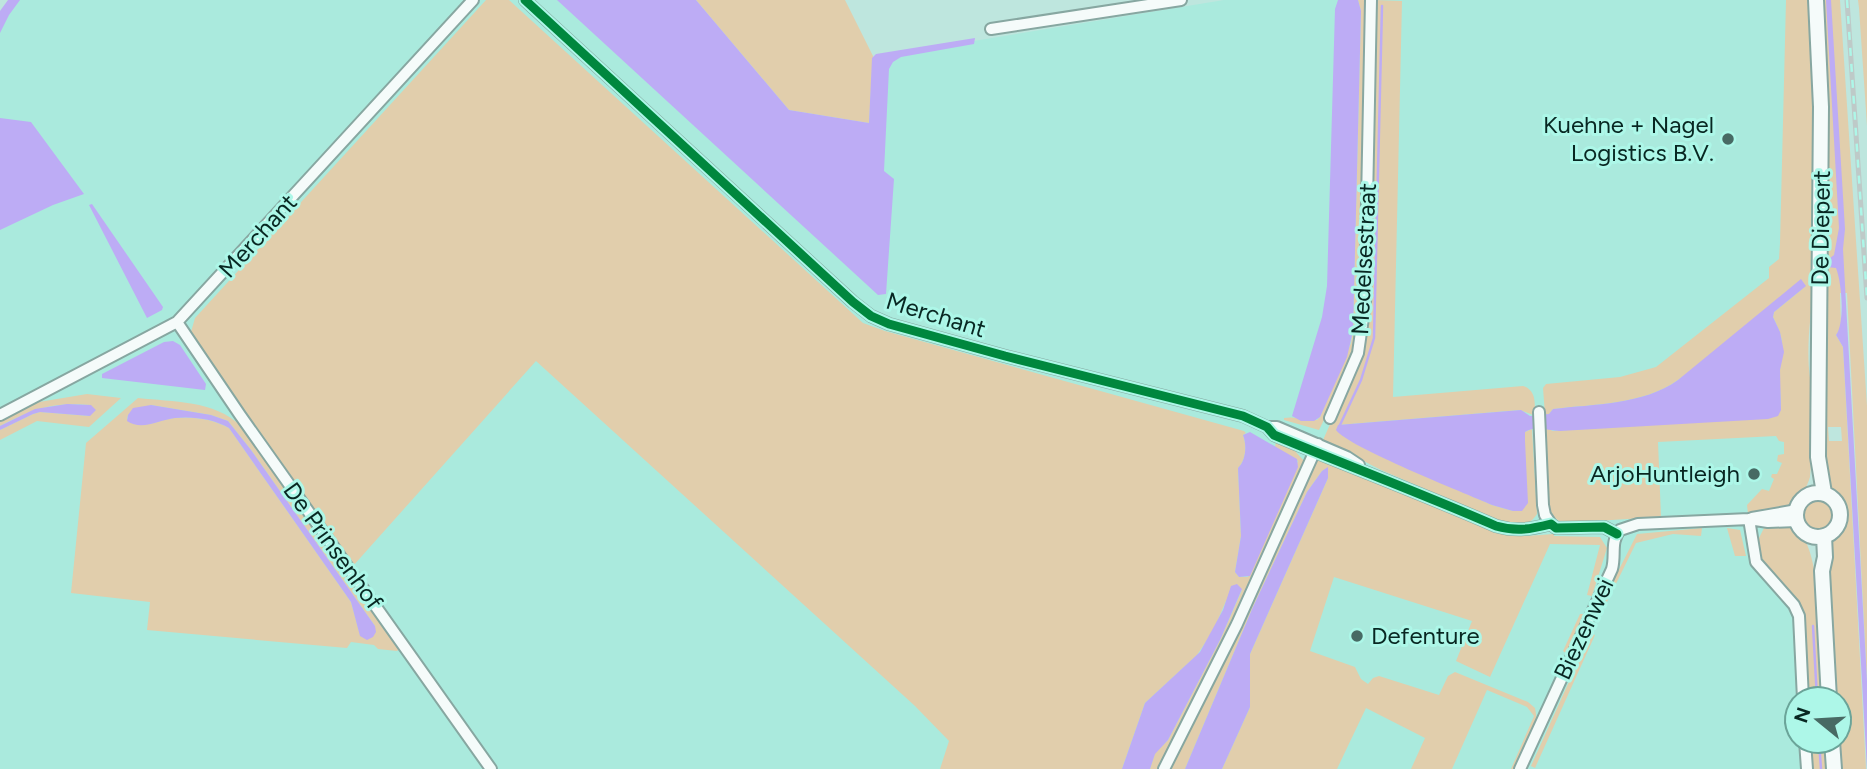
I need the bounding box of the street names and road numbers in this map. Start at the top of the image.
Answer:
street label: De Diepert [1805,170,1836,286]
street label: Medelsestraat [1345,182,1382,336]
street label: Merchant [213,188,303,283]
street label: Merchant [883,286,989,343]
street label: De Prinsenhof [278,476,389,615]
street label: Biezenwei [1547,573,1620,684]

